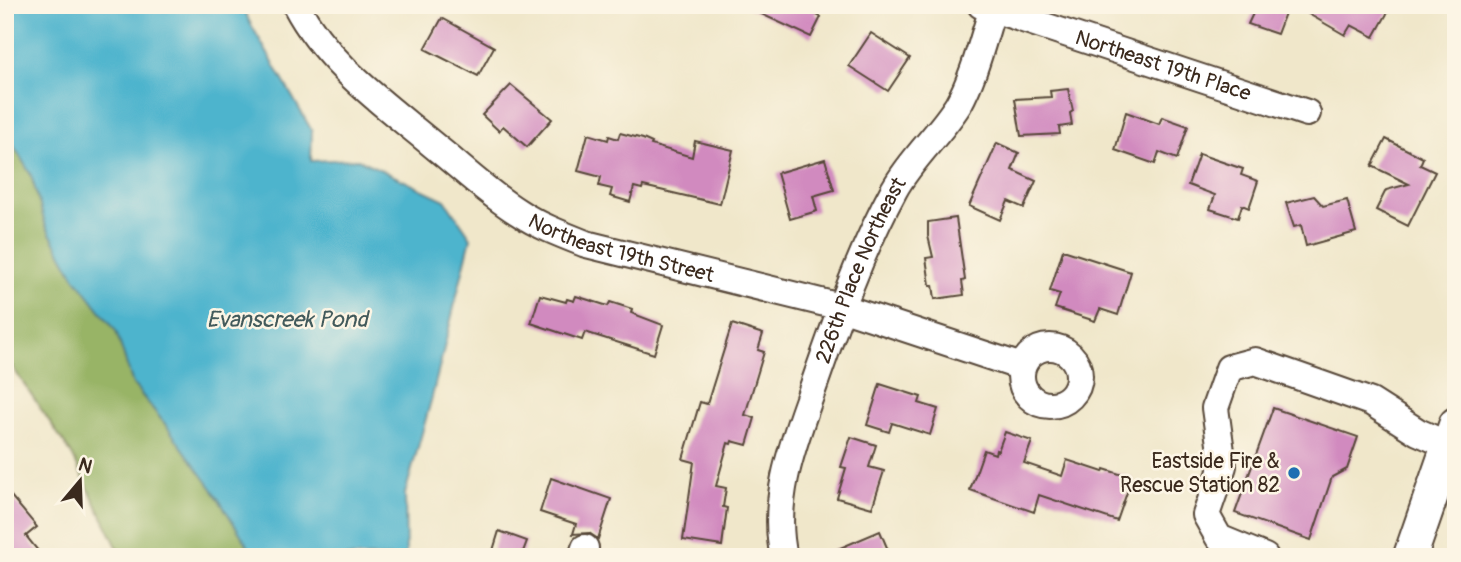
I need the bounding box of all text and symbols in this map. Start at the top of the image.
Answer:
street label: Northeast 19th Place [1072,24,1255,108]
street label: 226th Place Northeast [810,172,913,367]
street label: Northeast 19th Street [523,208,717,289]
water label: Evanscreek Pond [207,305,370,334]
north arrow [46,447,116,516]
place label: Eastside Fire & Rescue Station 82 [1120,448,1280,499]
text: N [75,452,95,479]
marker: Eastside Fire & Rescue Station 82 [1286,465,1302,481]

